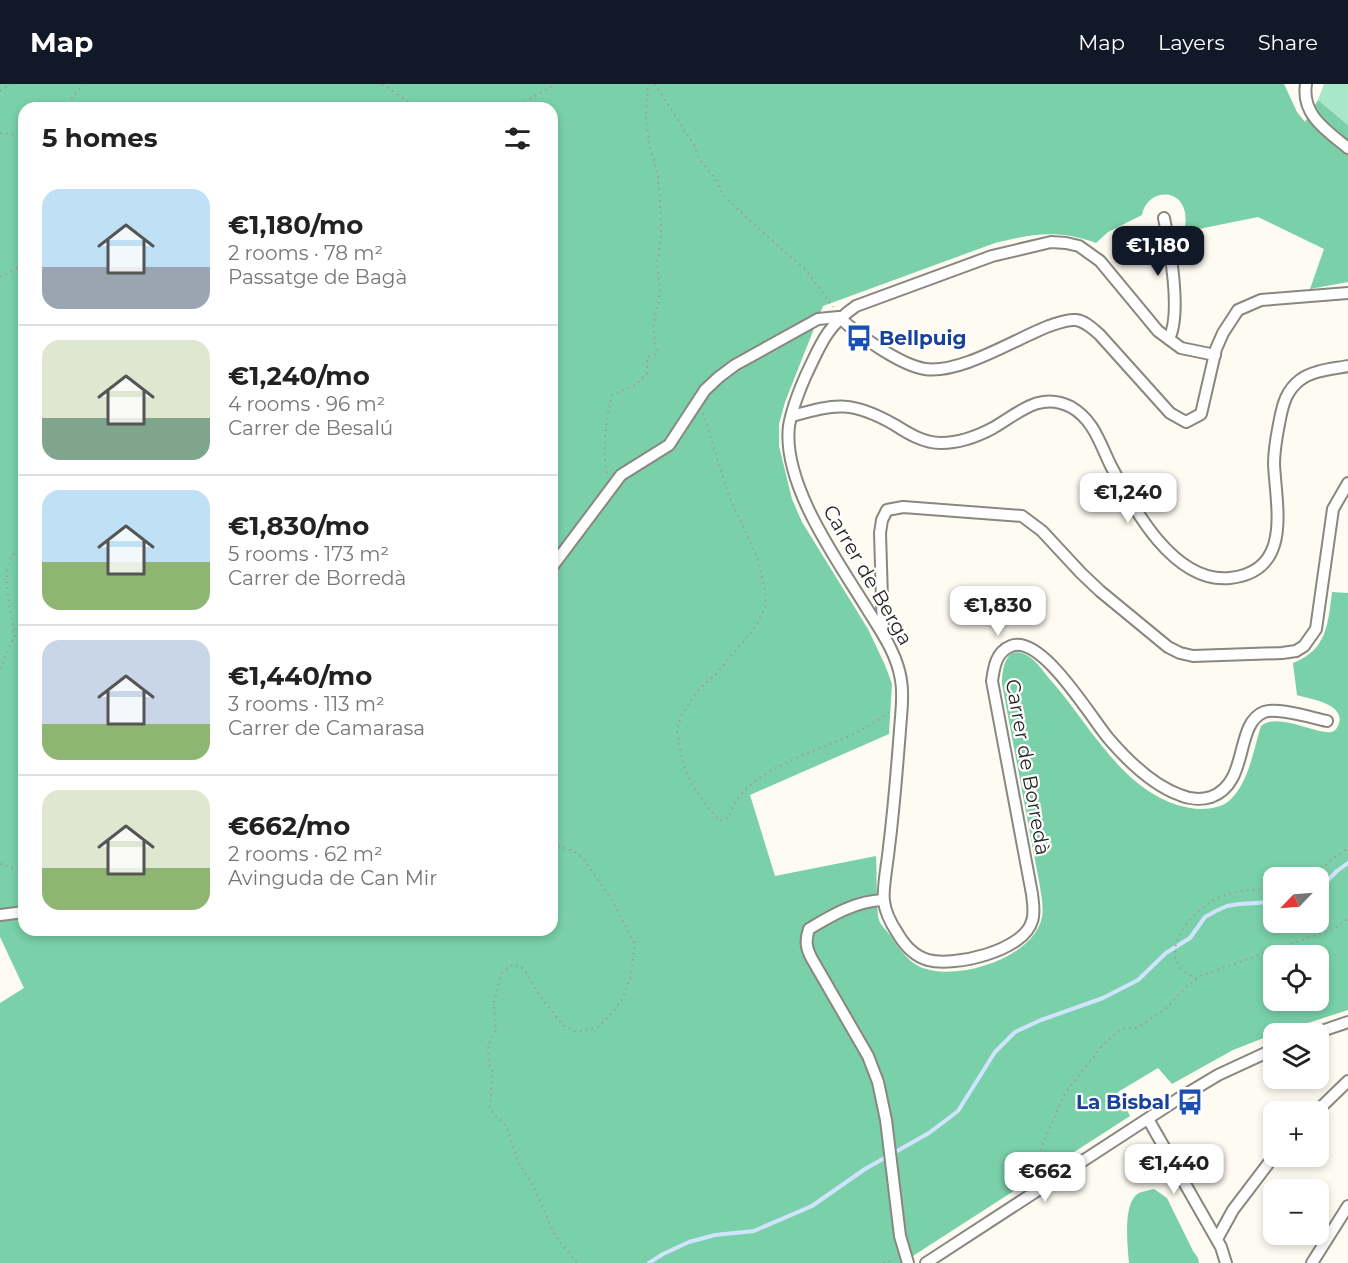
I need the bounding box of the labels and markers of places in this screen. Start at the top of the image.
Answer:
pin: €1,180 [1109,226,1207,277]
bus stop icon: Bellpuig [844,323,874,353]
place label: Bellpuig [879,326,967,350]
pin: €1,240 [1079,473,1177,524]
pin: €1,830 [949,586,1047,637]
bus stop icon: La Bisbal [1175,1087,1205,1117]
place label: La Bisbal [1076,1090,1170,1114]
pin: €1,440 [1125,1144,1223,1195]
pin: €662 [1009,1152,1081,1203]

